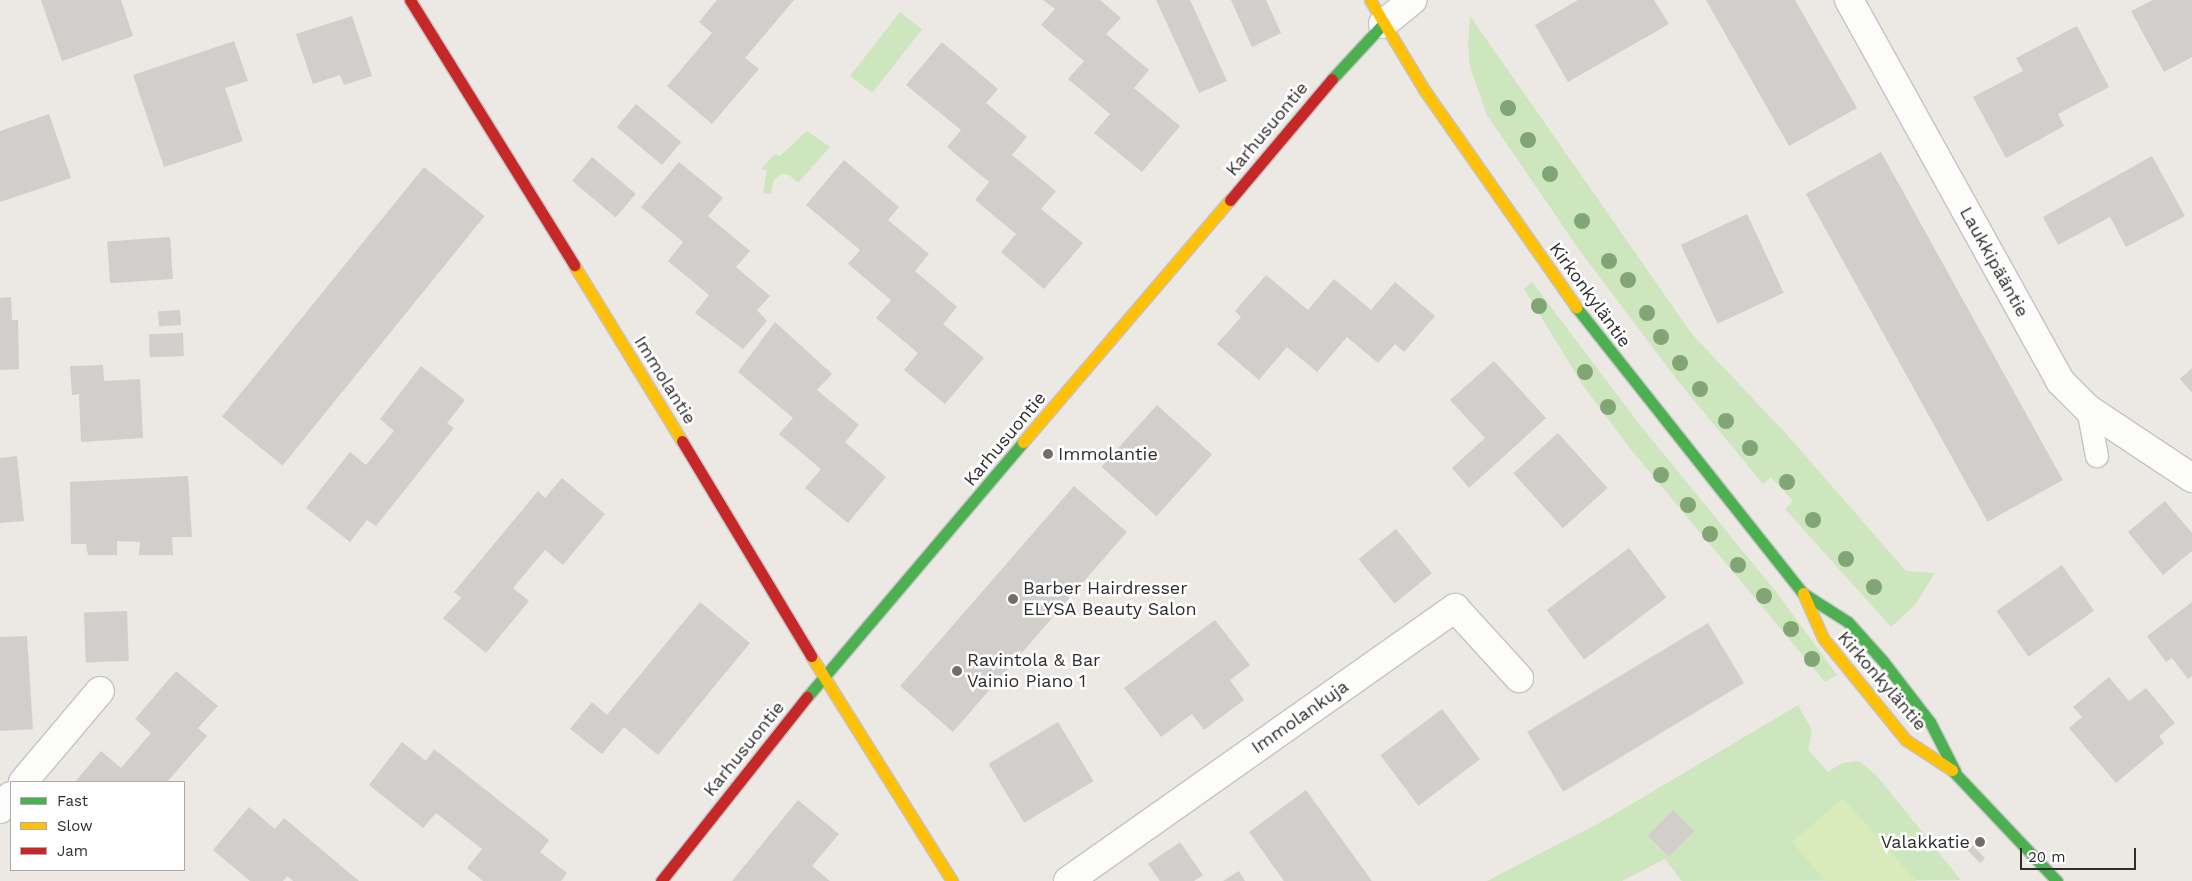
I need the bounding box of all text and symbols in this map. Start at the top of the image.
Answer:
street label: Karhusuontie [1221,77,1313,181]
street label: Laukkipääntie [1955,203,2033,321]
street label: Kirkonkyläntie [1545,238,1635,352]
street label: Immolantie [629,332,701,428]
street label: Karhusuontie [959,387,1051,491]
place label: Immolantie [1058,443,1158,465]
marker: Immolantie [1042,448,1054,460]
place label: Barber Hairdresser ELYSA Beauty Salon [1023,578,1198,620]
marker: Barber Hairdresser ELYSA Beauty Salon [1007,593,1019,605]
street label: Kirkonkyläntie [1833,627,1931,735]
place label: Ravintola & Bar Vainio Piano 1 [967,650,1101,692]
marker: Ravintola & Bar Vainio Piano 1 [951,665,963,677]
street label: Immolankuja [1247,676,1353,758]
street label: Karhusuontie [699,697,789,801]
legend [10,781,185,871]
text: Fast [57,792,88,810]
text: Slow [57,817,93,835]
place label: Valakkatie [1881,831,1970,853]
marker: Valakkatie [1974,836,1986,848]
scale bar [2022,838,2138,870]
text: Jam [57,842,88,860]
text: 20 m [2028,848,2066,866]

